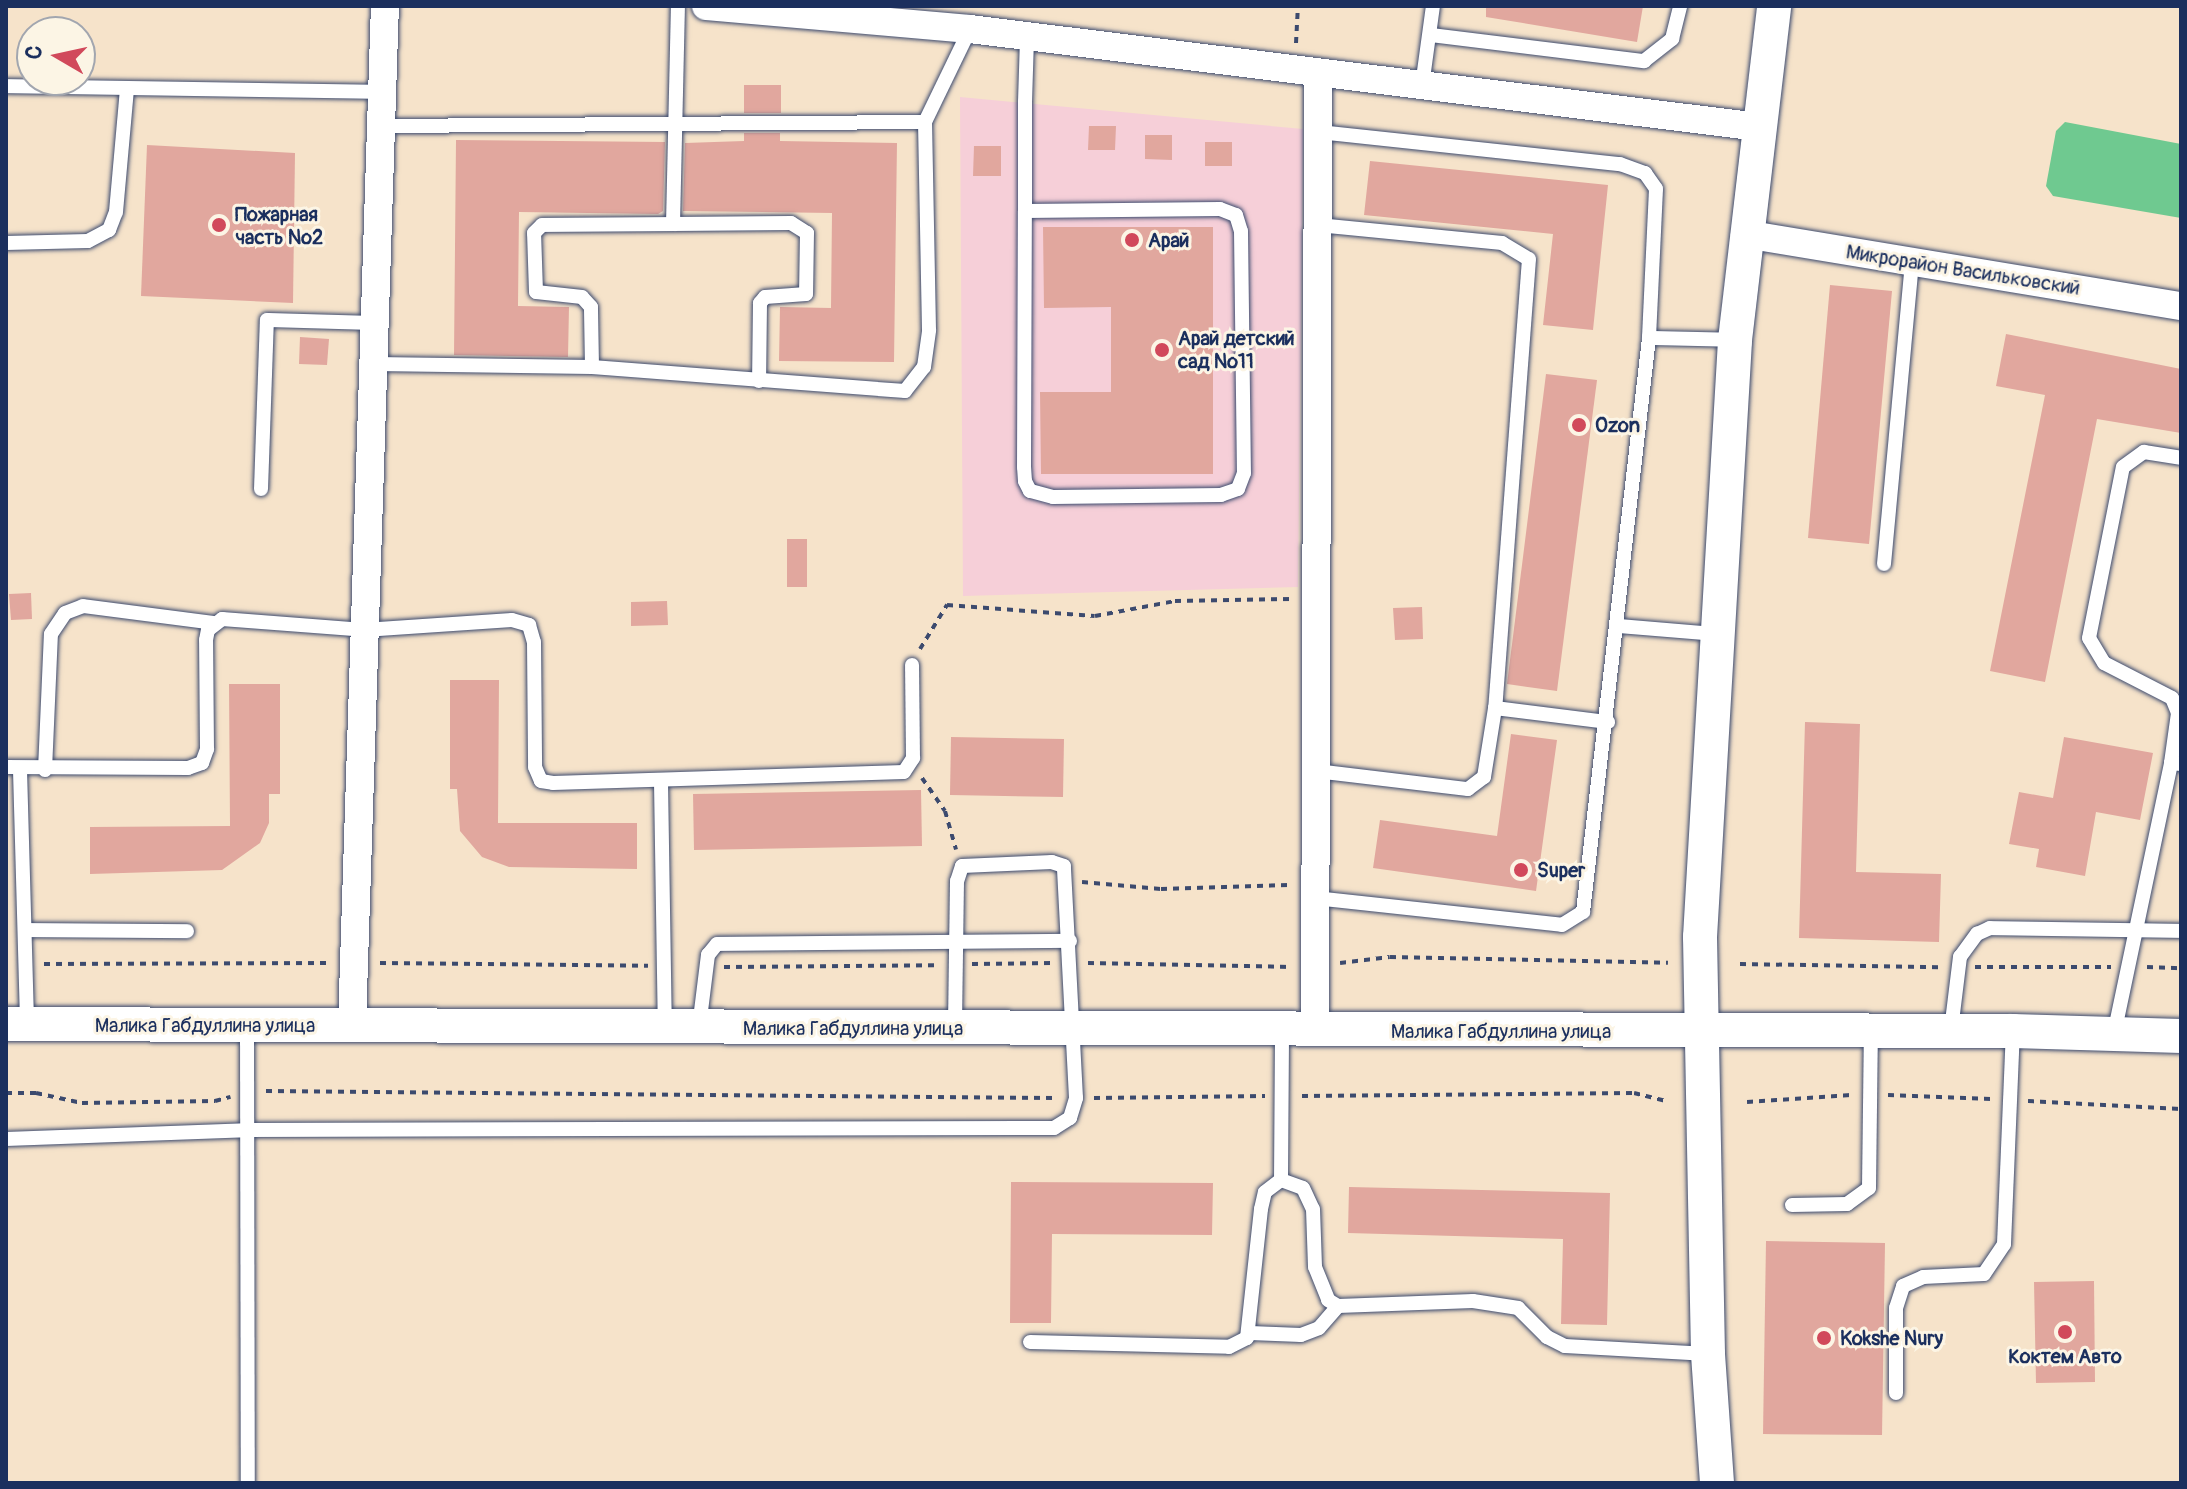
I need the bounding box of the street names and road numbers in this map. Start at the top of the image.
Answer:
street label: Микрорайон Васильковский [1844,240,2082,300]
street label: Малика Габдуллина улица [95,1013,315,1037]
street label: Малика Габдуллина улица [743,1016,963,1040]
street label: Малика Габдуллина улица [1391,1019,1611,1043]

